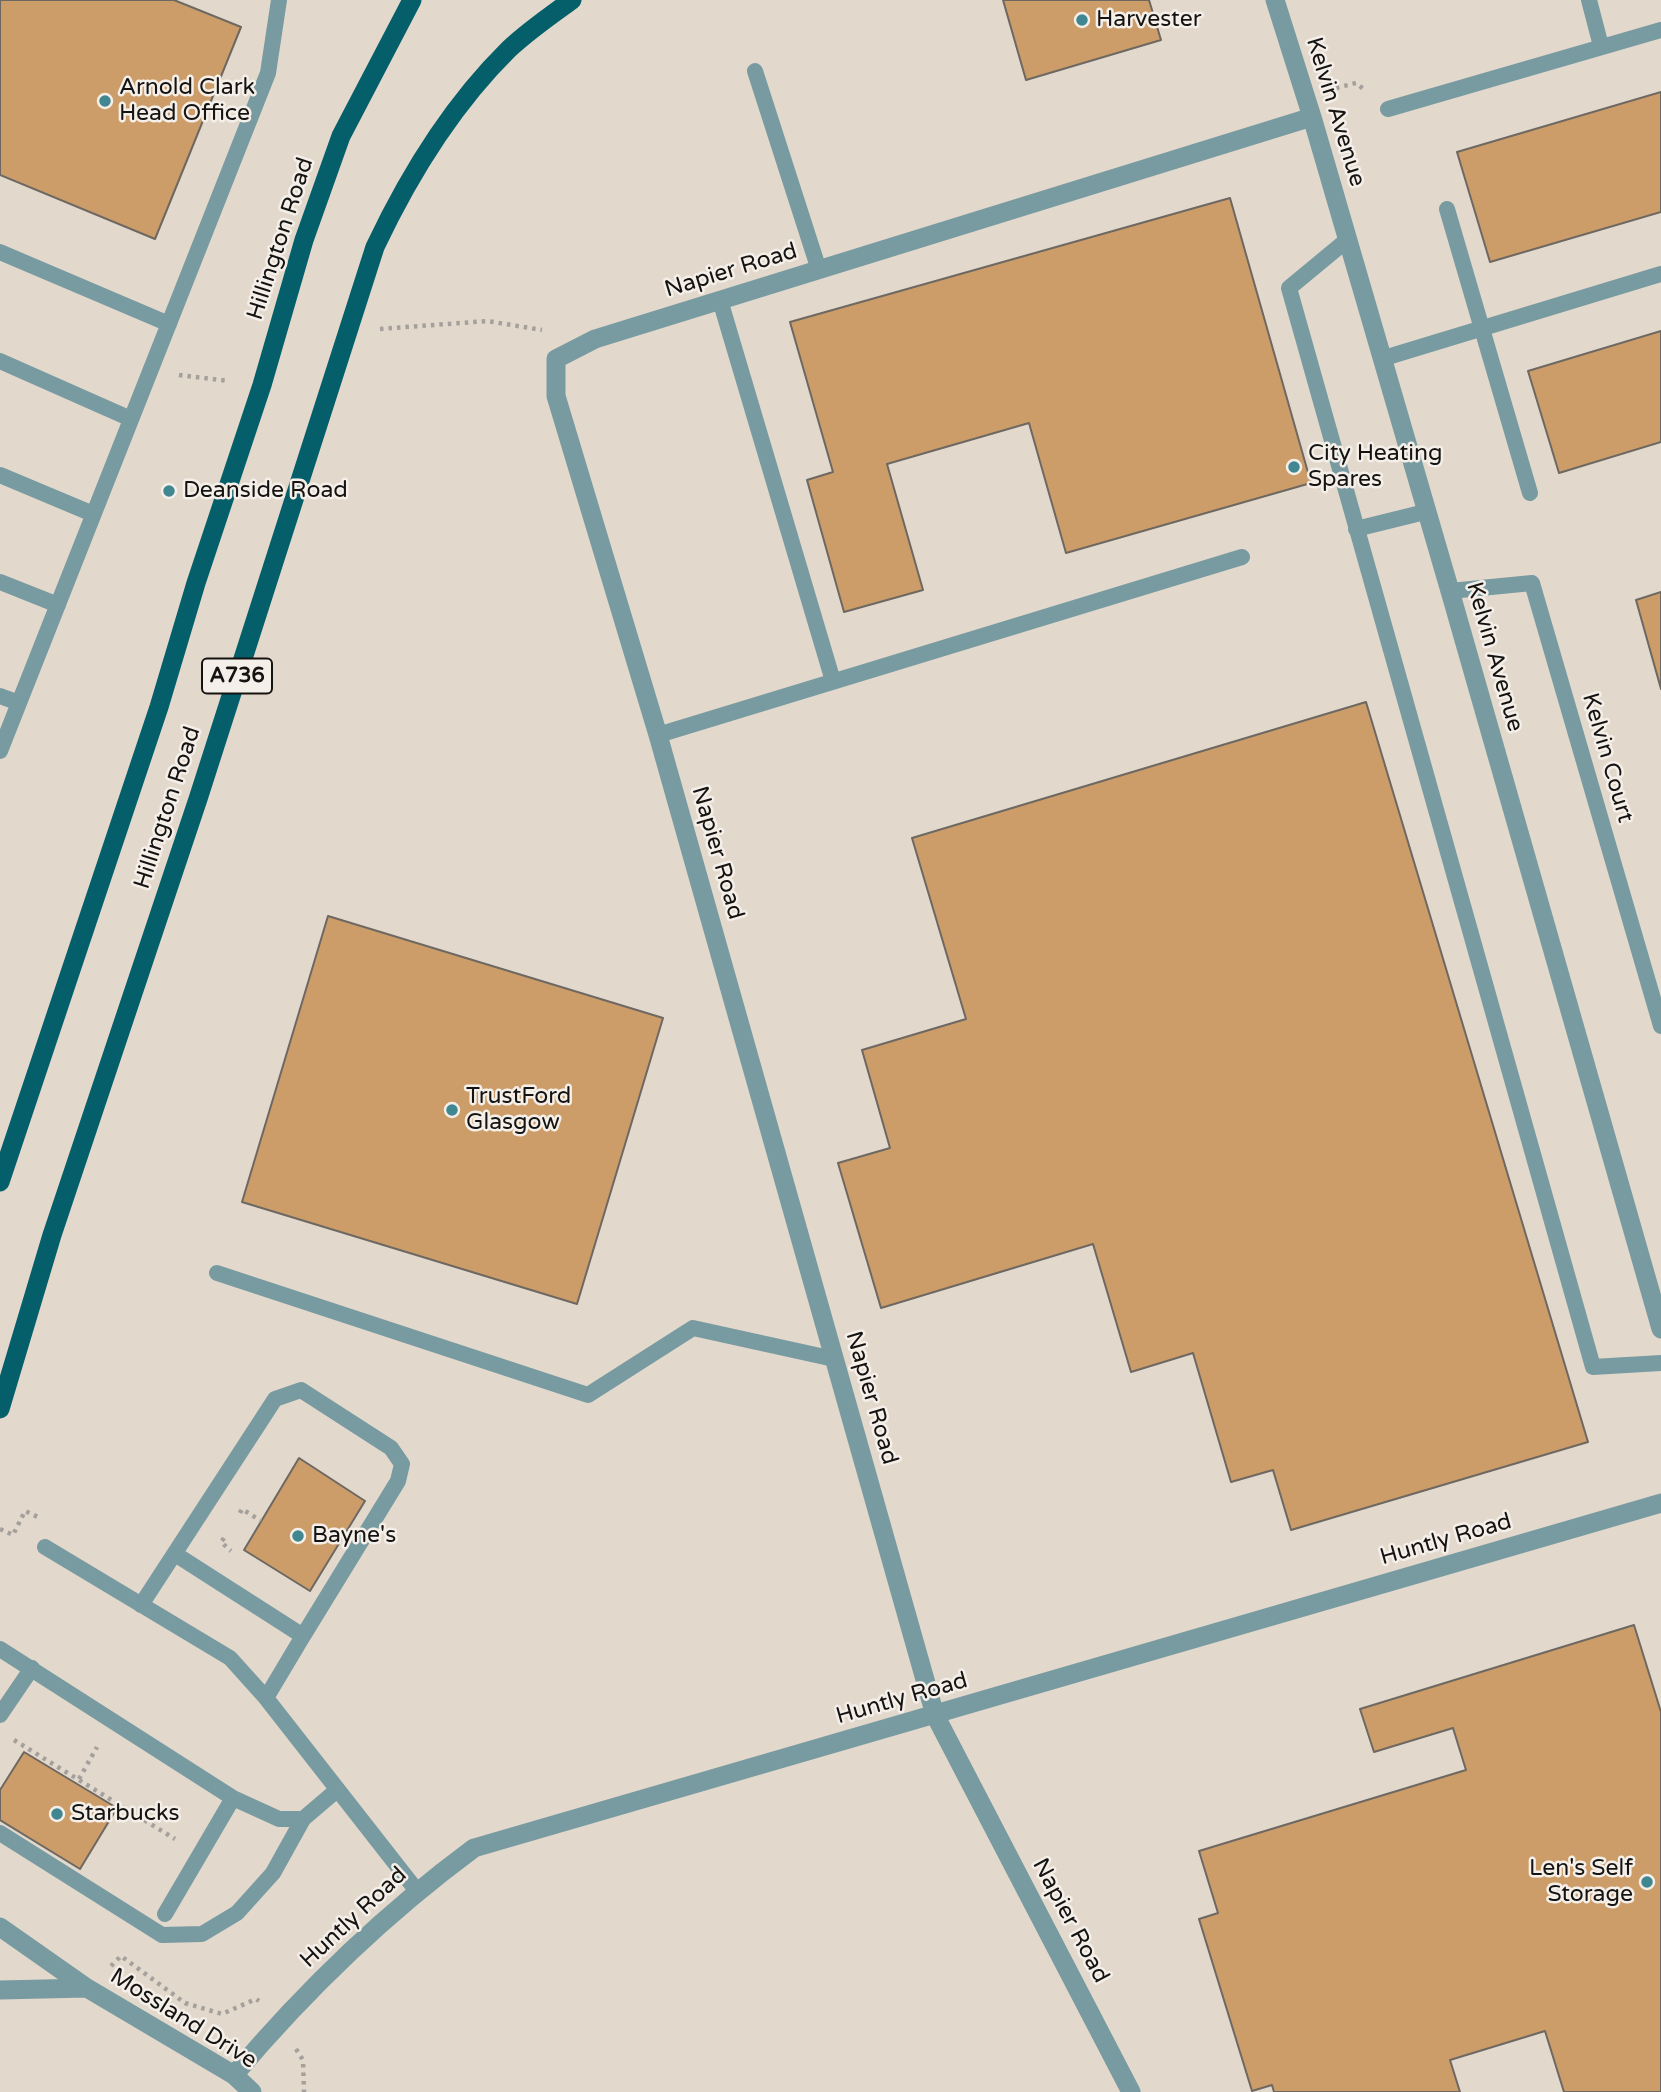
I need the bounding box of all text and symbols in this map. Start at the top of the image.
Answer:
place label: Harvester [1096,6,1202,34]
marker: Harvester [1074,12,1090,28]
street label: Kelvin Avenue [1299,34,1371,190]
place label: Arnold Clark Head Office [119,74,255,128]
marker: Arnold Clark Head Office [97,93,113,109]
street label: Hillington Road [242,154,320,324]
street label: Napier Road [661,238,801,304]
place label: City Heating Spares [1308,440,1442,494]
marker: City Heating Spares [1286,459,1302,475]
place label: Deanside Road [183,477,348,505]
marker: Deanside Road [161,483,177,499]
street label: Kelvin Avenue [1459,579,1529,735]
road number: A736 [202,658,272,694]
street label: Kelvin Court [1575,690,1639,826]
street label: Hillington Road [129,723,207,893]
street label: Napier Road [685,783,749,923]
place label: TrustFord Glasgow [466,1083,571,1137]
marker: TrustFord Glasgow [444,1102,460,1118]
street label: Napier Road [839,1328,903,1468]
street label: Huntly Road [1377,1508,1515,1572]
place label: Bayne's [312,1522,396,1550]
marker: Bayne's [290,1528,306,1544]
street label: Huntly Road [833,1667,971,1731]
place label: Starbucks [71,1800,179,1828]
marker: Starbucks [49,1806,65,1822]
street label: Napier Road [1026,1854,1114,1988]
place label: Len's Self Storage [1529,1855,1633,1909]
street label: Huntly Road [295,1862,413,1974]
marker: Len's Self Storage [1639,1874,1655,1890]
street label: Mossland Drive [105,1963,261,2075]

